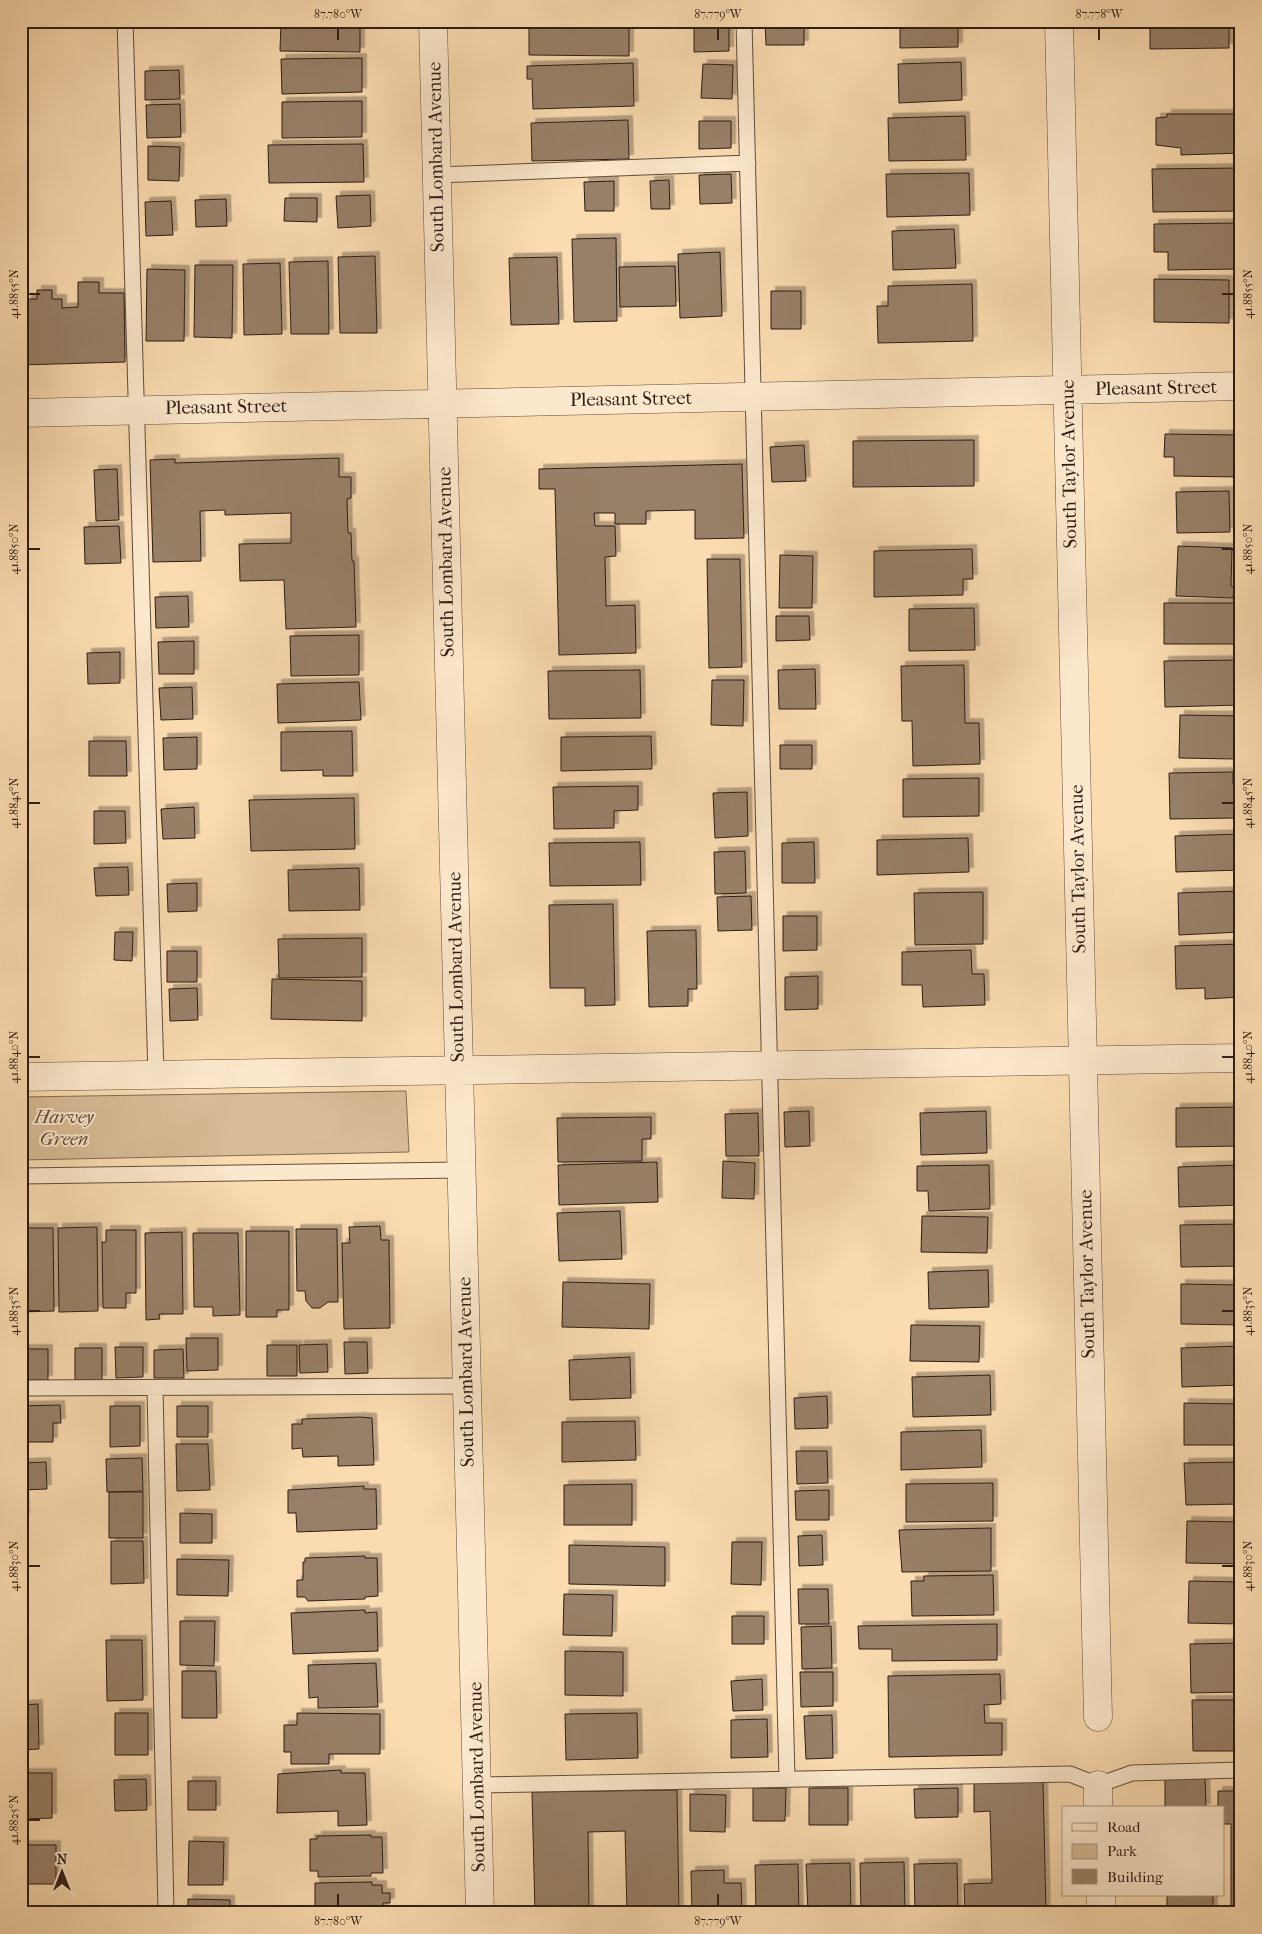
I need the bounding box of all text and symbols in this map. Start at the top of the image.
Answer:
text: 87.780°W [314,7,363,21]
text: 87.779°W [694,7,743,21]
text: 87.778°W [1075,7,1124,21]
street label: South Lombard Avenue [423,62,449,252]
text: 41.8855°N [7,269,21,319]
text: 41.8855°N [1241,269,1255,319]
street label: Pleasant Street [1095,376,1218,400]
street label: South Taylor Avenue [1057,379,1081,549]
street label: Pleasant Street [570,387,693,411]
street label: Pleasant Street [165,395,288,419]
street label: South Lombard Avenue [433,467,459,657]
text: 41.8850°N [7,524,21,575]
text: 41.8850°N [1241,524,1255,575]
text: 41.8845°N [7,777,21,829]
text: 41.8845°N [1241,777,1255,829]
street label: South Taylor Avenue [1066,784,1090,954]
street label: South Lombard Avenue [443,872,469,1062]
text: 41.8840°N [7,1031,21,1083]
text: 41.8840°N [1241,1031,1255,1083]
park label: Harvey Green [34,1106,95,1150]
street label: South Taylor Avenue [1075,1189,1099,1359]
street label: South Lombard Avenue [453,1277,479,1467]
text: 41.8835°N [7,1286,21,1336]
text: 41.8835°N [1241,1286,1255,1336]
text: 41.8830°N [7,1541,21,1591]
text: 41.8830°N [1241,1541,1255,1591]
street label: South Lombard Avenue [464,1682,490,1872]
text: 41.8825°N [7,1795,21,1845]
legend [1062,1806,1224,1896]
text: Road [1107,1818,1141,1836]
text: Park [1107,1842,1137,1860]
north arrow [38,1846,88,1896]
text: N [57,1851,68,1868]
text: Building [1107,1868,1164,1886]
text: 87.780°W [314,1914,363,1928]
text: 87.779°W [694,1914,743,1928]

